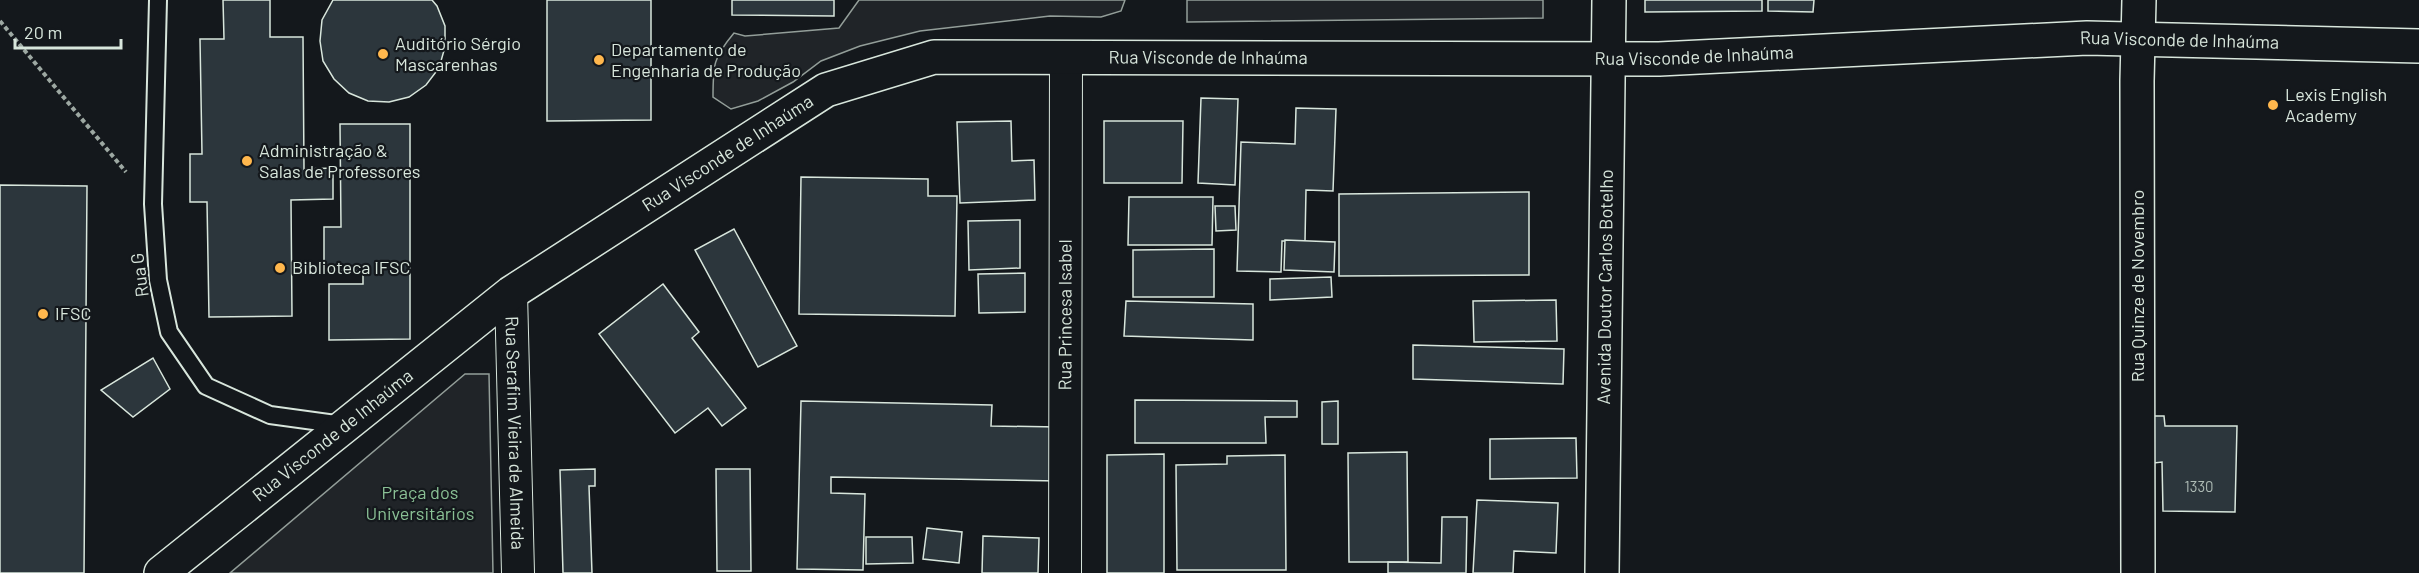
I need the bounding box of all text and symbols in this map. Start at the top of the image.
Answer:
scale bar [15,12,122,50]
text: 20 m [24,21,62,43]
street label: Rua Visconde de Inhaúma [2079,26,2279,53]
place label: Auditório Sérgio Mascarenhas [395,32,521,75]
place label: Departamento de Engenharia de Produção [611,38,801,81]
street label: Rua Visconde de Inhaúma [1594,40,1794,69]
street label: Rua Visconde de Inhaúma [1108,45,1308,68]
marker: Auditório Sérgio Mascarenhas [376,47,390,61]
marker: Departamento de Engenharia de Produção [592,53,606,67]
place label: Lexis English Academy [2285,83,2387,126]
street label: Rua Visconde de Inhaúma [637,89,817,216]
marker: Lexis English Academy [2266,98,2280,112]
place label: Administração & Salas de Professores [259,139,421,182]
marker: Administração & Salas de Professores [240,154,254,168]
street label: Avenida Doutor Carlos Botelho [1592,169,1617,405]
street label: Rua Quinze de Novembro [2126,190,2148,382]
street label: Rua Princesa Isabel [1053,239,1076,391]
street label: Rua G [125,252,153,299]
place label: Biblioteca IFSC [292,256,411,278]
marker: Biblioteca IFSC [273,261,287,275]
place label: IFSC [55,302,91,324]
marker: IFSC [36,307,50,321]
street label: Rua Serafim Vieira de Almeida [502,316,529,550]
street label: Rua Visconde de Inhaúma [248,364,417,506]
house number: 1330 [2184,477,2214,495]
park label: Praça dos Universitários [366,481,474,524]

